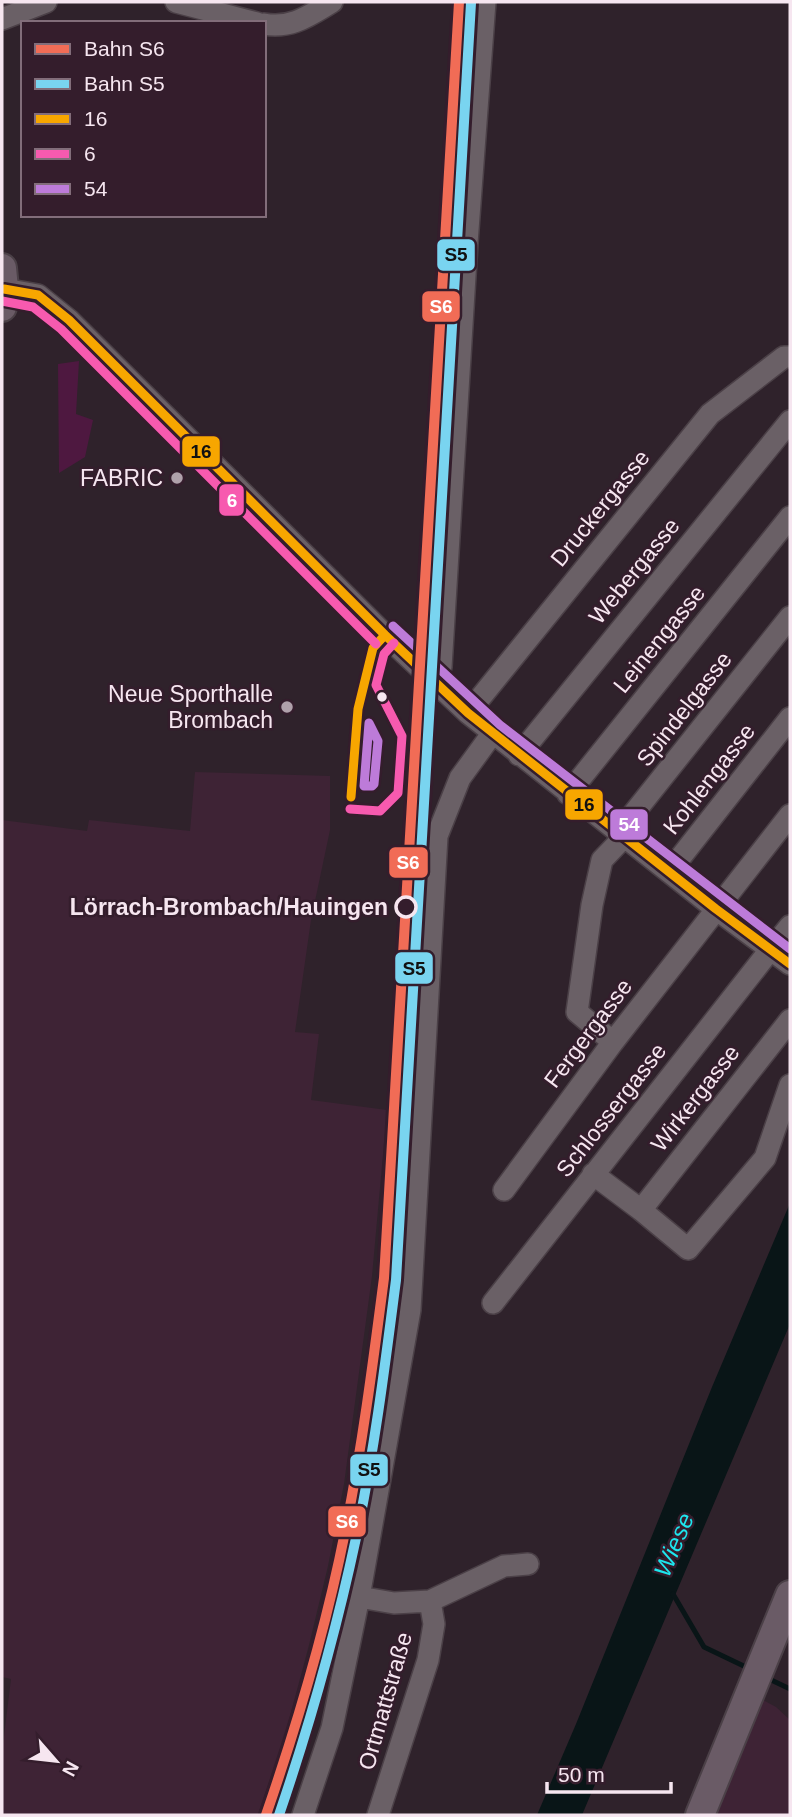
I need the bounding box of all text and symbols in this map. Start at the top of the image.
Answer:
legend [21,21,266,217]
text: Bahn S6 [84,37,165,60]
text: Bahn S5 [84,72,165,95]
text: 16 [84,107,107,130]
text: 6 [84,142,96,165]
text: 54 [84,177,108,200]
line badge: S5 [436,238,476,272]
text: S5 [444,244,468,265]
line badge: S6 [421,290,461,323]
text: S6 [429,296,453,317]
line badge: 16 [181,435,221,468]
text: 16 [190,441,212,462]
street label: Druckergasse [545,445,655,571]
place label: FABRIC [80,465,163,491]
marker: FABRIC [169,470,185,486]
line badge: 6 [218,483,245,517]
text: 6 [227,490,237,511]
street label: Webergasse [583,513,685,629]
street label: Leinengasse [608,580,710,698]
street label: Spindelgasse [631,647,737,771]
place label: Neue Sporthalle Brombach [108,681,273,733]
unlabelled marker [375,690,389,704]
marker: Neue Sporthalle Brombach [279,699,295,715]
street label: Kohlengasse [658,719,760,839]
line badge: 16 [564,788,604,821]
text: 16 [573,794,595,815]
line badge: 54 [609,808,649,841]
text: 54 [618,814,640,835]
line badge: S6 [388,846,429,879]
text: S6 [396,852,420,873]
place label: Lörrach-Brombach/Hauingen [70,894,388,920]
marker: Lörrach-Brombach/Hauingen [395,896,417,918]
line badge: S5 [394,951,434,985]
text: S5 [402,958,426,979]
street label: Fergergasse [539,974,637,1092]
street label: Schlossergasse [551,1038,671,1182]
street label: Wirkergasse [645,1040,745,1156]
line badge: S5 [349,1453,389,1487]
text: S5 [357,1459,381,1480]
line badge: S6 [327,1505,367,1538]
water label: Wiese [648,1509,699,1581]
text: S6 [335,1511,359,1532]
street label: Ortmattstraße [353,1629,417,1773]
north arrow [21,1726,91,1796]
scale bar [547,1750,671,1794]
text: N [58,1758,83,1780]
text: 50 m [558,1763,605,1786]

